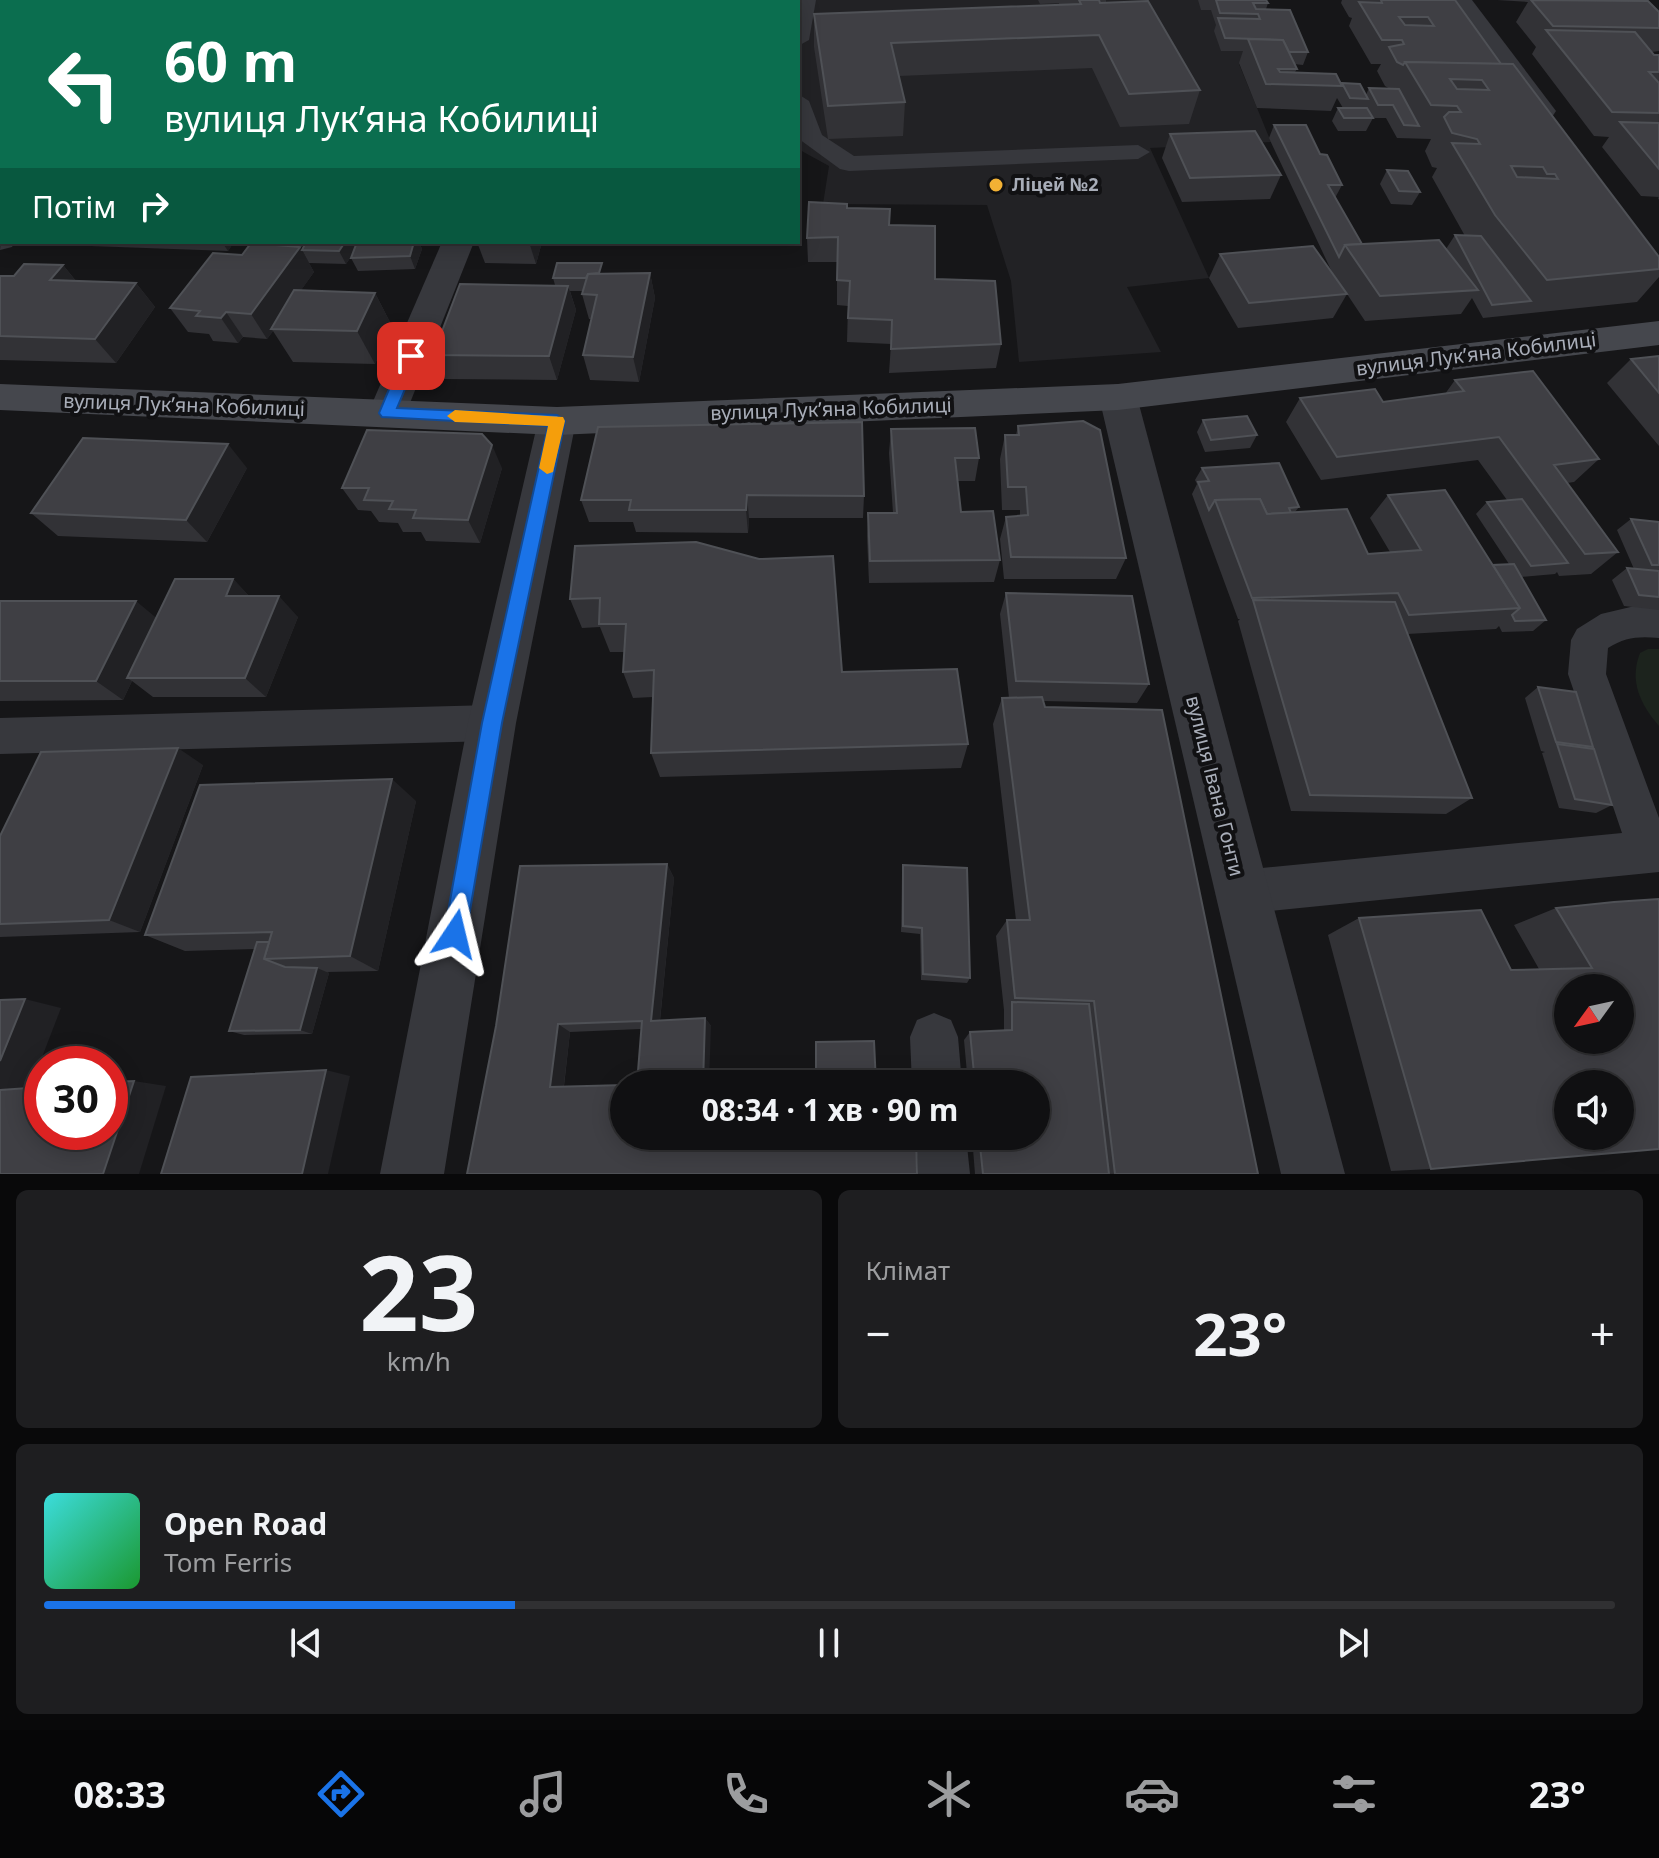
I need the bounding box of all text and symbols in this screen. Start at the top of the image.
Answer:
text: 60 m [164,22,297,98]
icon: left [32,32,136,136]
text: вулиця Лукʼяна Кобилиці [164,94,599,143]
place label: Ліцей №2 [1012,172,1099,196]
marker: Ліцей №2 [987,176,1005,194]
icon: right [132,184,176,228]
text: Потім [32,186,116,227]
pin [377,322,445,390]
street label: вулиця Лукʼяна Кобилиці [1354,325,1598,382]
icon: arrive [389,334,433,378]
street label: вулиця Лукʼяна Кобилиці [63,387,305,422]
street label: вулиця Лукʼяна Кобилиці [710,391,952,426]
street label: вулиця Івана Гонти [1180,693,1251,879]
position arrow [413,892,497,976]
north arrow [1554,974,1634,1054]
map controls [1554,974,1634,1150]
speed limit sign: 30 [24,1046,128,1150]
button: sound [1554,1070,1634,1150]
text: 08:34 · 1 хв · 90 m [702,1089,958,1130]
text: 23 [359,1220,478,1361]
text: Клімат [866,1252,950,1288]
text: 23° [1193,1292,1287,1374]
text: − [866,1303,891,1363]
text: + [1590,1303,1615,1363]
text: km/h [387,1343,451,1379]
text: Open Road [164,1503,327,1544]
text: Tom Ferris [164,1544,292,1580]
icon: previous [284,1621,328,1665]
icon: pause [807,1621,851,1665]
icon: next [1331,1621,1375,1665]
icon: directions [313,1766,369,1822]
icon: music [515,1766,571,1822]
icon: phone [718,1766,774,1822]
icon: climate [921,1766,977,1822]
icon: car [1124,1766,1180,1822]
icon: filters [1326,1766,1382,1822]
text: 08:33 [73,1770,166,1819]
text: 23° [1529,1770,1586,1819]

